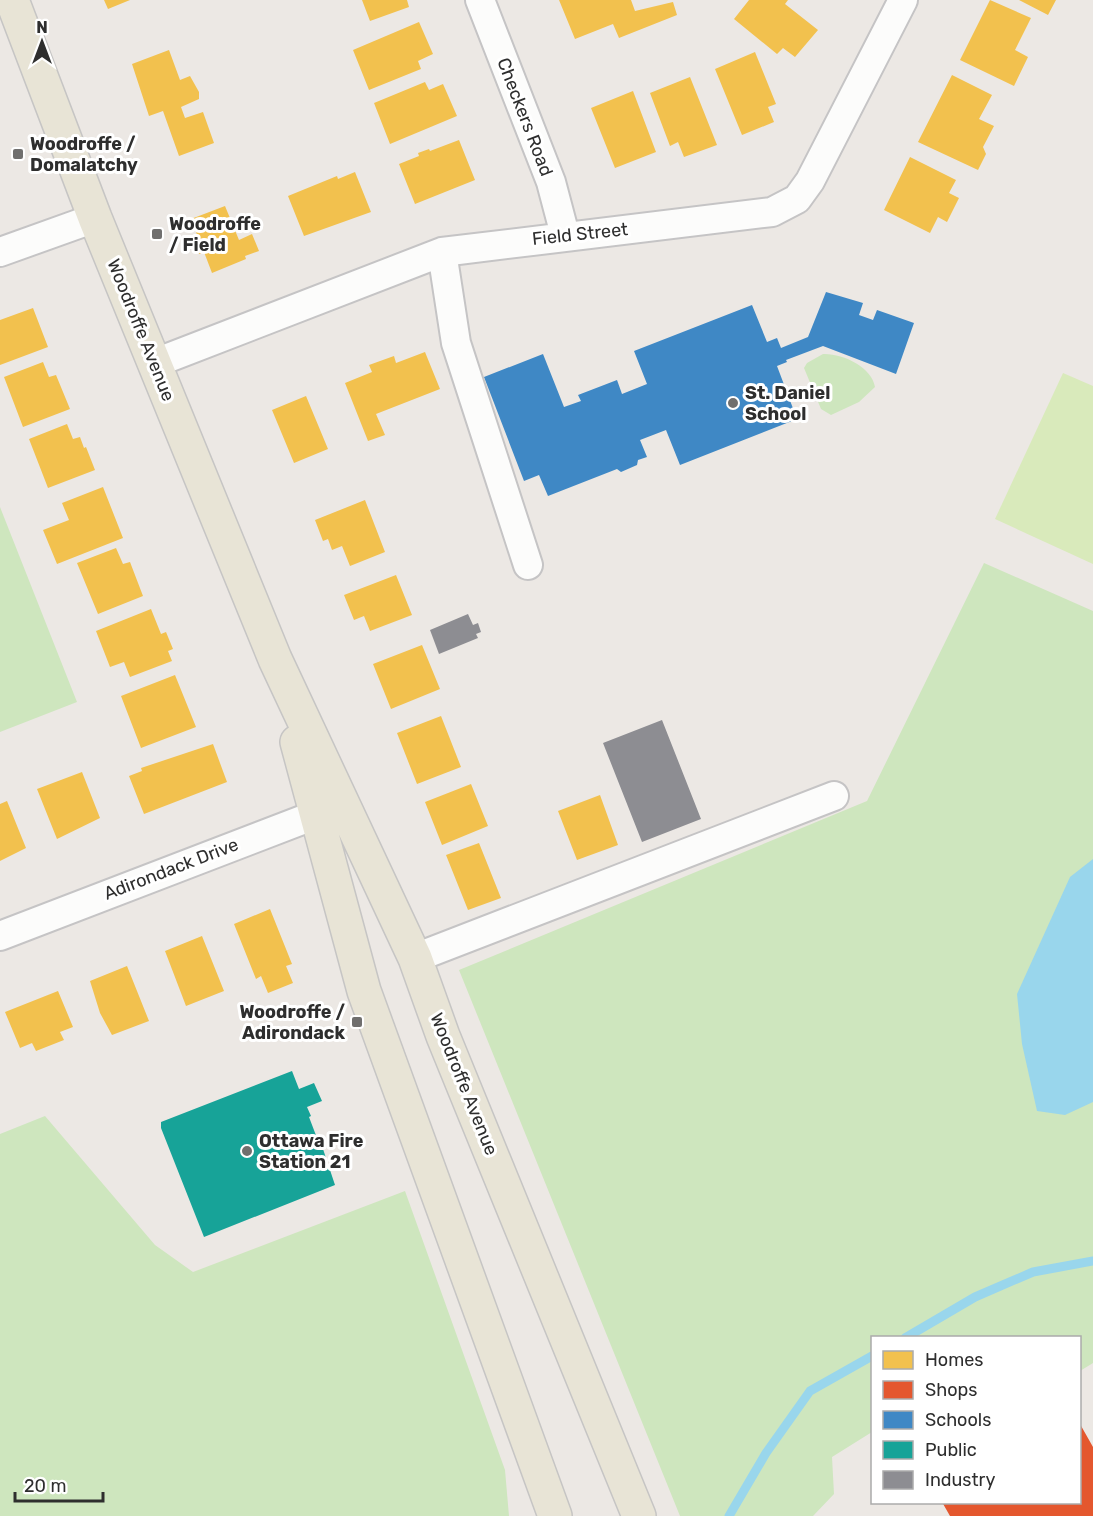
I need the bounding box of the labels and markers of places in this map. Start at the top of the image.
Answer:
place label: Woodroffe / Domalatchy [30,133,138,176]
marker: Woodroffe / Domalatchy [11,147,25,161]
place label: Woodroffe / Field [169,213,261,256]
marker: Woodroffe / Field [150,227,164,241]
place label: St. Daniel School [745,382,830,425]
marker: St. Daniel School [726,396,740,410]
place label: Woodroffe / Adirondack [239,1001,345,1044]
marker: Woodroffe / Adirondack [350,1015,364,1029]
place label: Ottawa Fire Station 21 [259,1130,364,1173]
marker: Ottawa Fire Station 21 [240,1144,254,1158]

